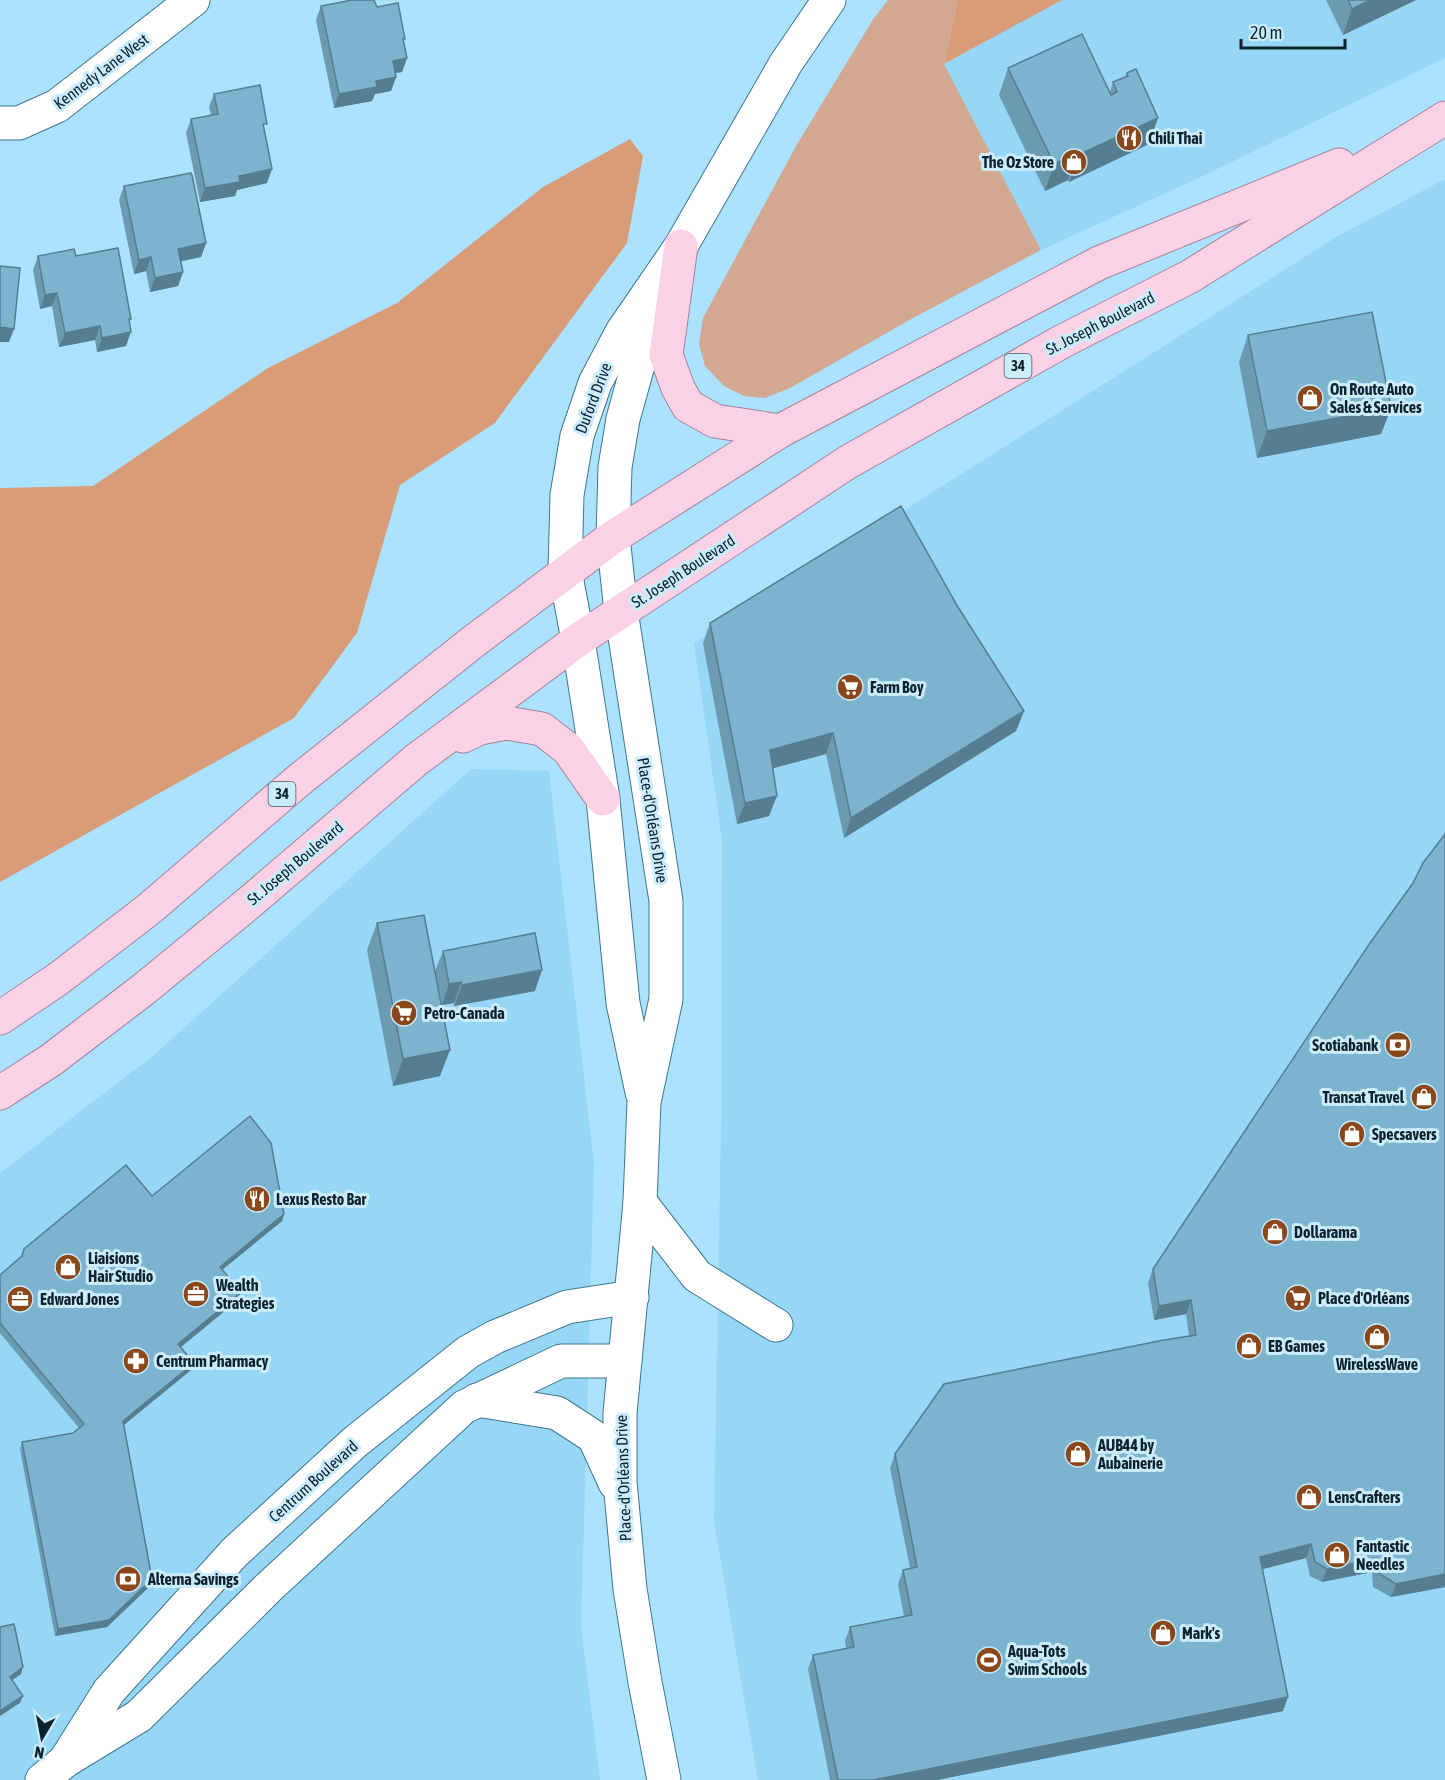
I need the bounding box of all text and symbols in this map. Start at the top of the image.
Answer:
scale bar [1241,12,1344,50]
text: 20 m [1250,22,1282,43]
street label: Kennedy Lane West [50,29,153,113]
restaurant icon: Chili Thai [1114,123,1144,153]
place label: Chili Thai [1148,129,1203,147]
shop icon: The Oz Store [1059,147,1089,177]
place label: The Oz Store [982,153,1054,171]
street label: St. Joseph Boulevard [1043,288,1158,359]
road number: 34 [1004,354,1032,378]
street label: Duford Drive [571,360,615,436]
place label: On Route Auto Sales & Services [1330,380,1422,416]
shop icon: On Route Auto Sales & Services [1295,383,1325,413]
street label: St. Joseph Boulevard [628,531,739,612]
supermarket icon: Farm Boy [835,672,865,702]
place label: Farm Boy [870,678,924,696]
street label: Place-d'Orléans Drive [634,756,672,884]
road number: 34 [268,782,296,806]
street label: St. Joseph Boulevard [243,818,347,909]
supermarket icon: Petro-Canada [389,998,419,1028]
place label: Petro-Canada [424,1004,505,1022]
bank icon: Scotiabank [1383,1030,1413,1060]
place label: Scotiabank [1312,1036,1379,1054]
shop icon: Transat Travel [1409,1082,1439,1112]
place label: Transat Travel [1323,1088,1405,1106]
shop icon: Specsavers [1337,1119,1367,1149]
place label: Specsavers [1372,1125,1437,1143]
restaurant icon: Lexus Resto Bar [242,1184,272,1214]
place label: Lexus Resto Bar [276,1190,366,1208]
shop icon: Dollarama [1260,1217,1290,1247]
place label: Dollarama [1294,1223,1357,1241]
place label: Liaisions Hair Studio [88,1249,154,1285]
shop icon: Liaisions Hair Studio [53,1252,83,1282]
place label: Wealth Strategies [215,1276,275,1312]
office icon: Wealth Strategies [181,1279,211,1309]
supermarket icon: Place d'Orléans [1283,1283,1313,1313]
office icon: Edward Jones [5,1284,35,1314]
place label: Place d'Orléans [1318,1289,1410,1307]
place label: Edward Jones [40,1290,119,1308]
shop icon: WirelessWave [1362,1322,1392,1352]
shop icon: EB Games [1234,1331,1264,1361]
place label: EB Games [1268,1337,1325,1355]
pharmacy icon: Centrum Pharmacy [121,1346,151,1376]
place label: Centrum Pharmacy [156,1352,269,1370]
place label: WirelessWave [1335,1355,1418,1373]
street label: Place-d'Orléans Drive [612,1415,634,1541]
street label: Centrum Boulevard [265,1436,361,1526]
place label: AUB44 by Aubainerie [1097,1436,1163,1472]
shop icon: AUB44 by Aubainerie [1063,1439,1093,1469]
shop icon: LensCrafters [1294,1482,1324,1512]
place label: LensCrafters [1328,1488,1401,1506]
place label: Fantastic Needles [1356,1537,1409,1573]
shop icon: Fantastic Needles [1322,1540,1352,1570]
bank icon: Alterna Savings [113,1564,143,1594]
place label: Alterna Savings [147,1570,239,1588]
shop icon: Mark's [1148,1618,1178,1648]
place label: Mark's [1182,1624,1221,1642]
place label: Aqua-Tots Swim Schools [1007,1642,1087,1678]
sports icon: Aqua-Tots Swim Schools [974,1645,1004,1675]
north arrow [12,1708,72,1768]
text: N [33,1743,46,1762]

